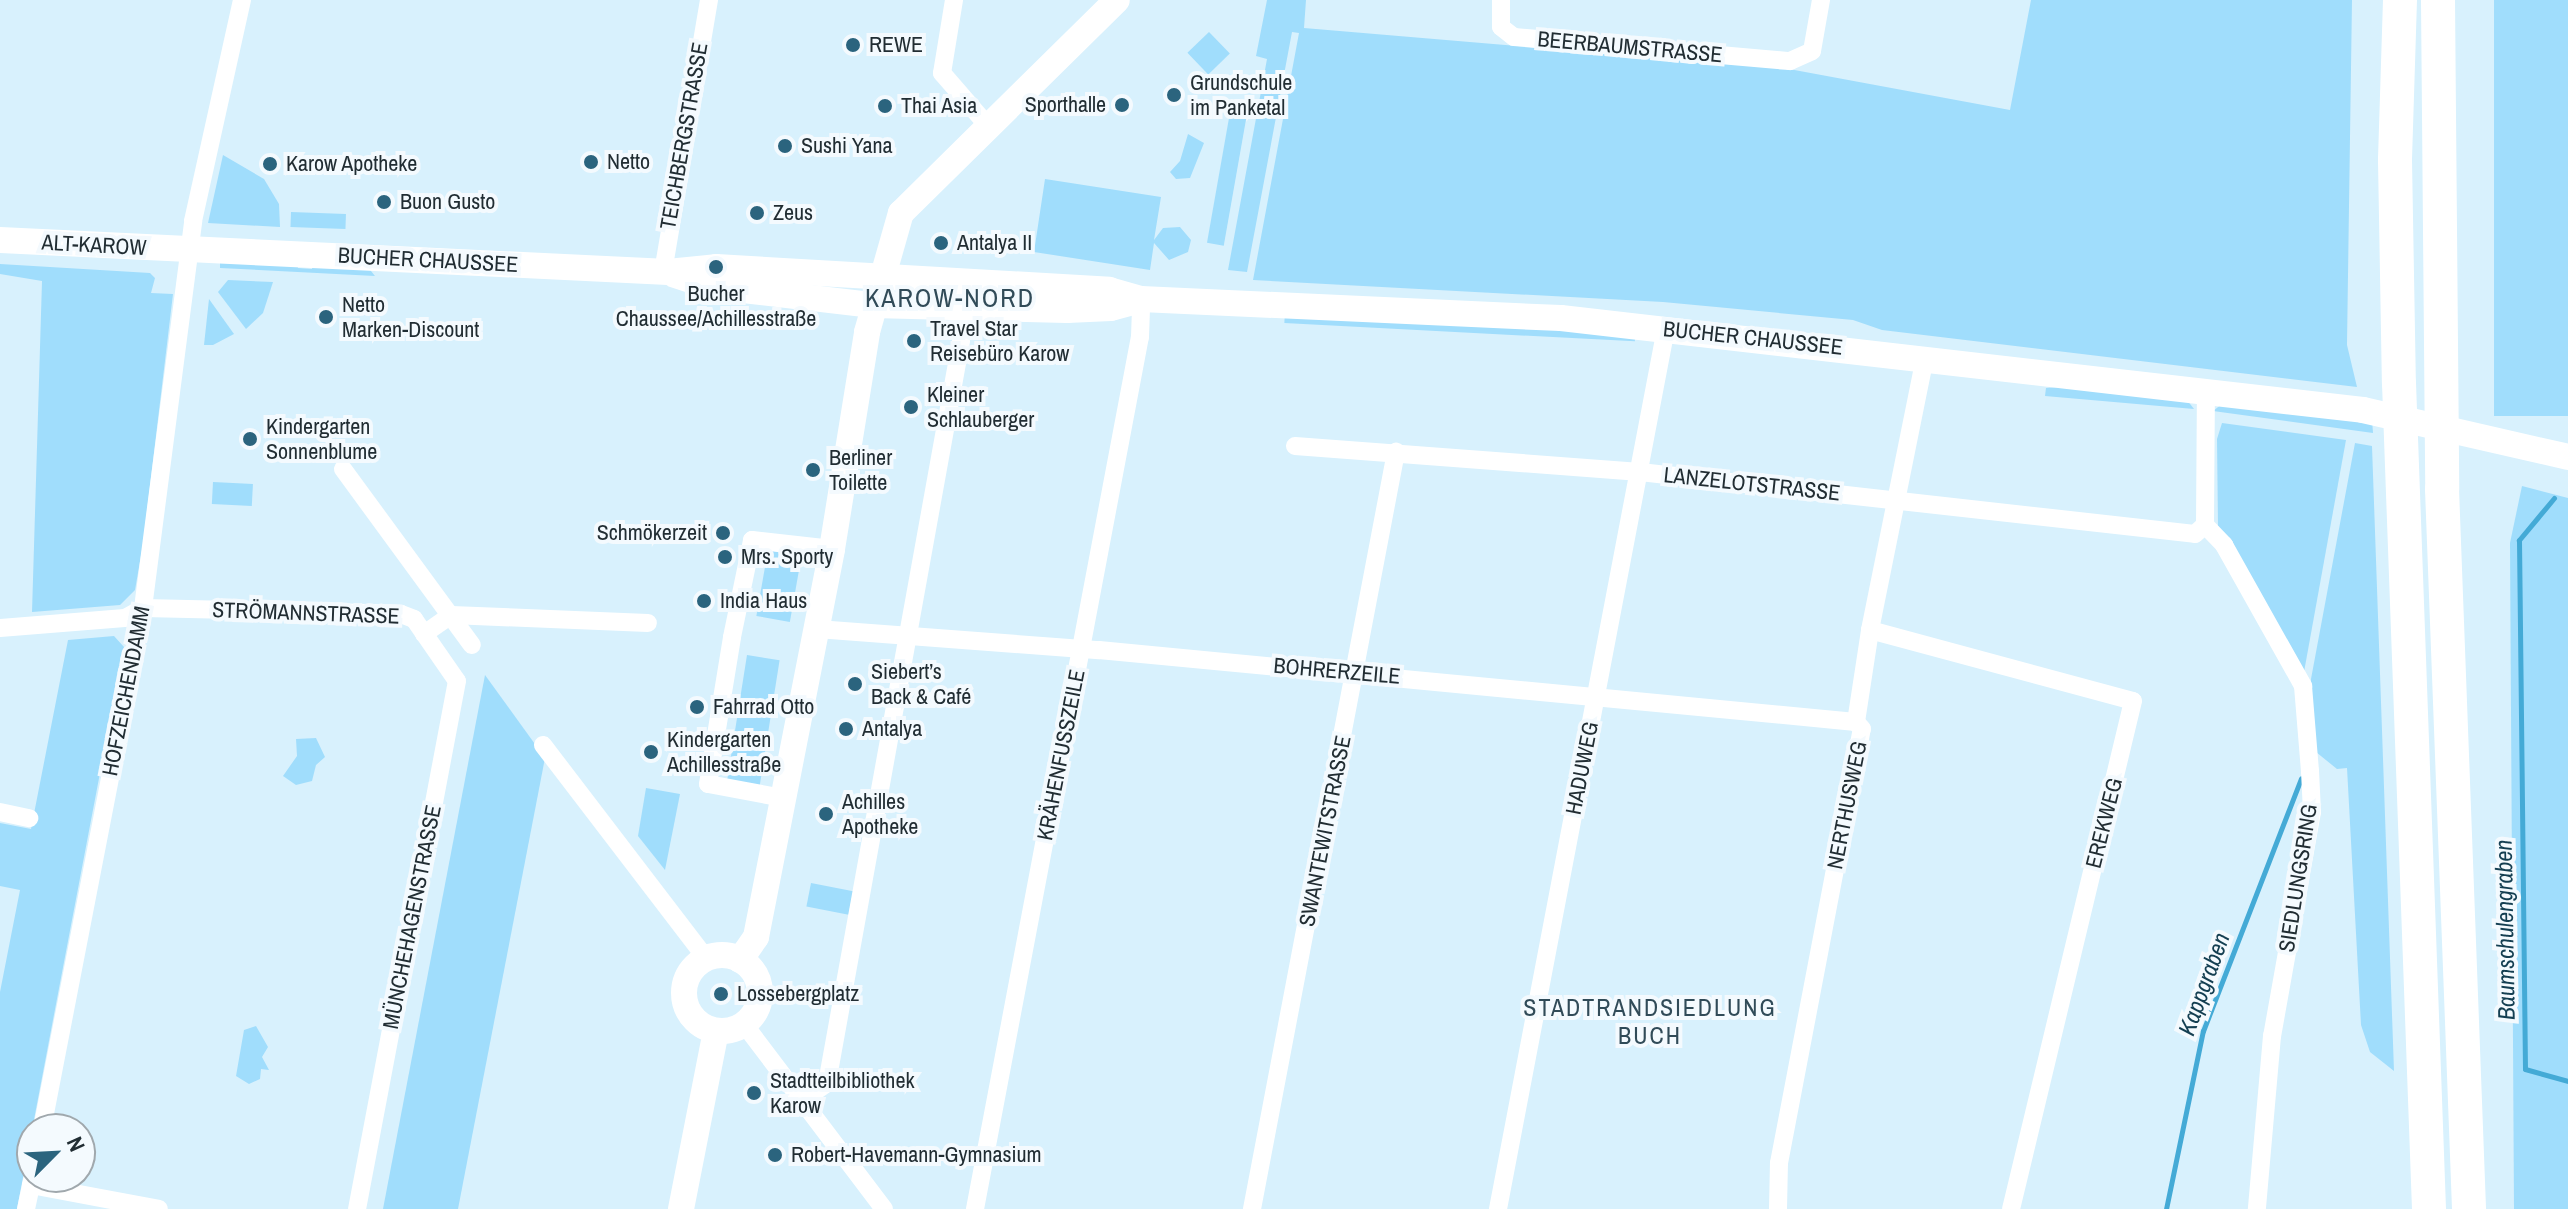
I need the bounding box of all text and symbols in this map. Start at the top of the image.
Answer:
street label: BEERBAUMSTRASSE [1536,26,1724,68]
place label: REWE [869,32,923,58]
marker: REWE [844,36,862,54]
street label: TEICHBERGSTRASSE [655,40,713,232]
place label: Grundschule im Panketal [1190,69,1292,120]
marker: Grundschule im Panketal [1165,86,1183,104]
place label: Sporthalle [1025,92,1106,118]
place label: Thai Asia [901,93,978,119]
marker: Sporthalle [1113,96,1131,114]
marker: Thai Asia [876,97,894,115]
place label: Sushi Yana [801,133,893,159]
marker: Sushi Yana [776,137,794,155]
place label: Netto [607,149,650,175]
place label: Karow Apotheke [286,151,418,177]
marker: Netto [582,153,600,171]
marker: Karow Apotheke [261,155,279,173]
place label: Buon Gusto [400,189,495,215]
marker: Buon Gusto [375,193,393,211]
place label: Zeus [773,200,813,226]
marker: Zeus [748,204,766,222]
street label: ALT-KAROW [41,229,147,261]
place label: Antalya II [957,230,1032,256]
marker: Antalya II [932,234,950,252]
street label: BUCHER CHAUSSEE [337,242,519,278]
marker: Bucher Chaussee/Achillesstraße [707,258,725,276]
place label: Bucher Chaussee/Achillesstraße [616,280,816,332]
district label: KAROW-NORD [865,282,1035,314]
place label: Netto Marken-Discount [342,291,479,342]
marker: Netto Marken-Discount [317,308,335,326]
place label: Travel Star Reisebüro Karow [930,315,1069,366]
street label: BUCHER CHAUSSEE [1662,315,1844,361]
marker: Travel Star Reisebüro Karow [905,332,923,350]
place label: Kleiner Schlauberger [927,381,1034,432]
marker: Kleiner Schlauberger [902,398,920,416]
place label: Kindergarten Sonnenblume [266,413,377,464]
marker: Kindergarten Sonnenblume [241,430,259,448]
place label: Berliner Toilette [829,444,892,496]
marker: Berliner Toilette [804,461,822,479]
street label: LANZELOTSTRASSE [1662,462,1842,506]
place label: Schmökerzeit [597,520,707,546]
marker: Schmökerzeit [714,524,732,542]
place label: Mrs. Sporty [741,544,833,570]
marker: Mrs. Sporty [716,548,734,566]
place label: India Haus [720,588,807,614]
marker: India Haus [695,592,713,610]
street label: STRÖMANNSTRASSE [212,597,400,629]
street label: HOFZEICHENDAMM [97,604,155,778]
street label: BOHRERZEILE [1272,652,1402,690]
place label: Siebert’s Back & Café [871,658,971,710]
street label: KRÄHENFUSSZEILE [1031,667,1091,843]
marker: Siebert’s Back & Café [846,675,864,693]
place label: Fahrrad Otto [713,694,814,720]
marker: Fahrrad Otto [688,698,706,716]
place label: Antalya [862,716,922,742]
street label: HADUWEG [1560,719,1604,817]
marker: Antalya [837,720,855,738]
place label: Kindergarten Achillesstraße [667,726,781,778]
street label: SWANTEWITSTRASSE [1294,733,1356,929]
street label: NERTHUSWEG [1822,739,1872,871]
marker: Kindergarten Achillesstraße [642,743,660,761]
street label: EREKWEG [2080,775,2128,871]
place label: Achilles Apotheke [842,788,918,840]
street label: SIEDLUNGSRING [2273,802,2323,954]
street label: MÜNCHEHAGENSTRASSE [377,803,447,1031]
marker: Achilles Apotheke [817,805,835,823]
water label: Baumschulengraben [2489,840,2521,1020]
water label: Kappgraben [2172,929,2236,1039]
place label: Lossebergplatz [737,981,859,1007]
marker: Lossebergplatz [712,985,730,1003]
district label: STADTRANDSIEDLUNG BUCH [1523,994,1777,1050]
place label: Stadtteilbibliothek Karow [770,1067,914,1118]
marker: Stadtteilbibliothek Karow [745,1084,763,1102]
north arrow [16,1113,96,1193]
text: N [60,1132,92,1156]
place label: Robert-Havemann-Gymnasium [791,1142,1042,1168]
marker: Robert-Havemann-Gymnasium [766,1146,784,1164]

